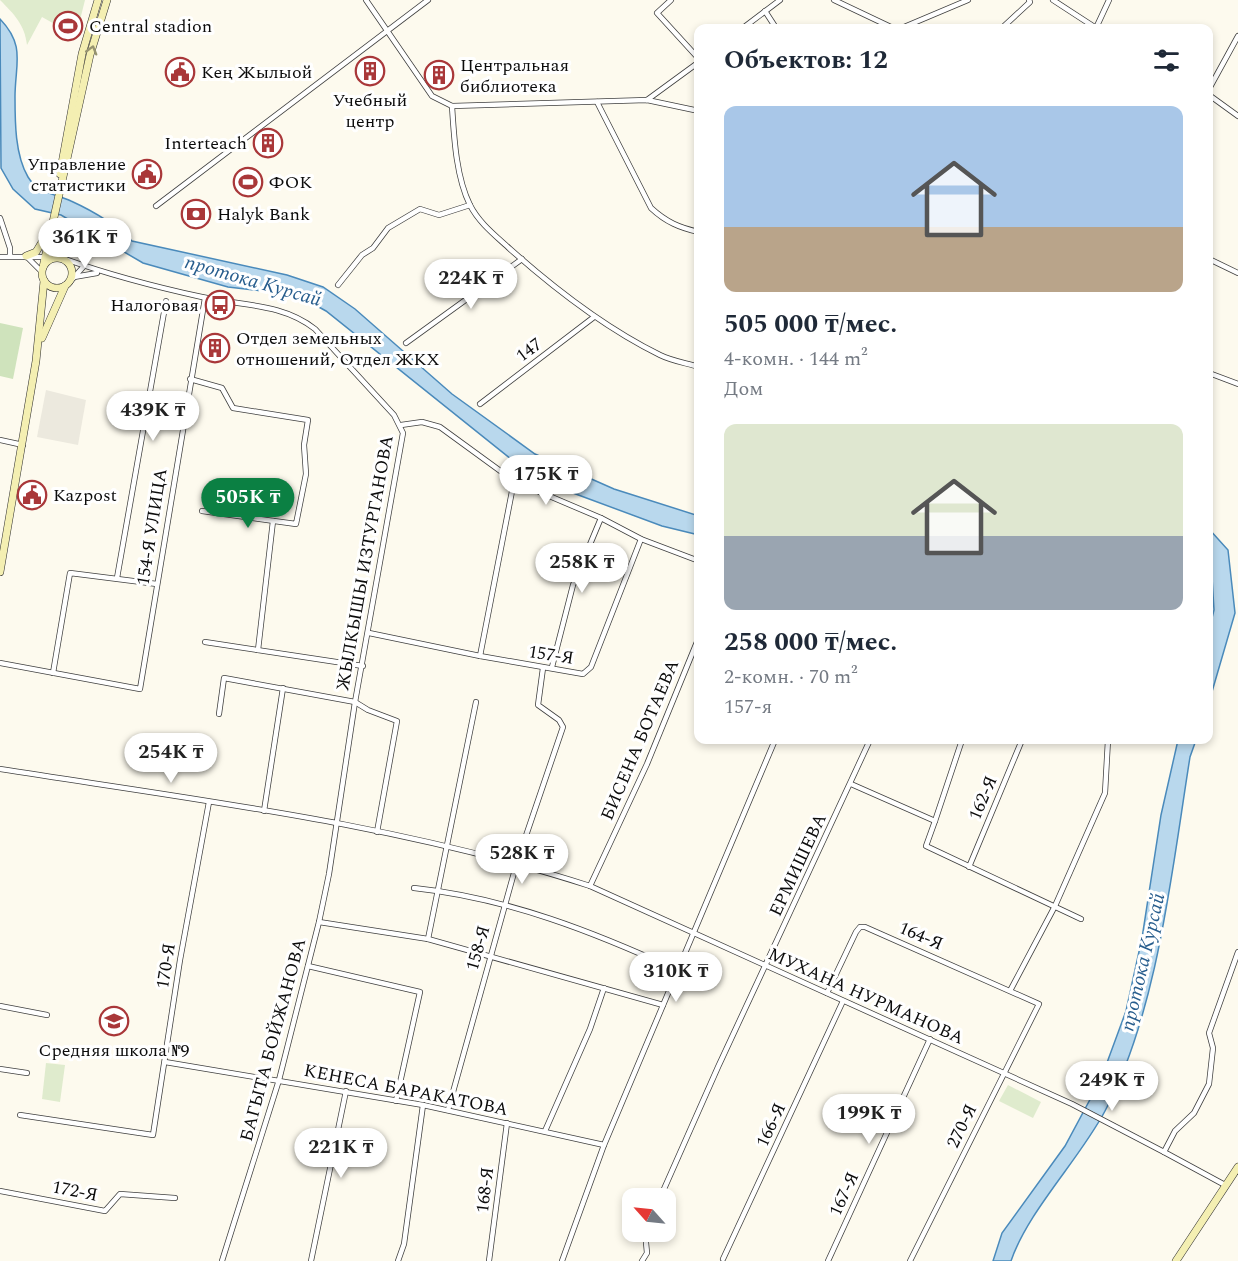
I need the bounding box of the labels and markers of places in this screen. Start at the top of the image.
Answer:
sports icon: Central stadion [52,10,84,42]
place label: Central stadion [89,13,212,40]
place label: Центральная библиотека [460,52,569,100]
building icon: Учебный центр [354,55,386,87]
public building icon: Кең Жылыой [164,56,196,88]
place label: Кең Жылыой [201,59,312,86]
building icon: Центральная библиотека [423,59,455,91]
place label: Учебный центр [333,87,407,135]
building icon: Interteach [252,127,284,159]
place label: Interteach [164,130,247,157]
place label: Управление статистики [27,151,126,199]
public building icon: Управление статистики [131,158,163,190]
sports icon: ФОК [232,166,264,198]
place label: ФОК [269,169,312,196]
bank icon: Halyk Bank [180,198,212,230]
place label: Halyk Bank [217,201,310,228]
pin: 361K ₸ [36,218,134,269]
pin: 224K ₸ [422,259,520,310]
bus stop icon: Налоговая [204,289,236,321]
place label: Налоговая [110,292,199,319]
place label: Отдел земельных отношений, Отдел ЖКХ [236,325,440,373]
building icon: Отдел земельных отношений, Отдел ЖКХ [199,332,231,364]
pin: 439K ₸ [104,391,202,442]
pin: 175K ₸ [497,455,595,506]
pin: 505K ₸ [199,478,297,529]
public building icon: Kazpost [16,479,48,511]
place label: Kazpost [53,482,117,509]
pin: 258K ₸ [533,543,631,594]
pin: 254K ₸ [122,733,220,784]
pin: 528K ₸ [473,834,571,885]
pin: 310K ₸ [627,952,725,1003]
school or university icon: Средняя школа №9 [98,1005,130,1037]
place label: Средняя школа №9 [39,1037,189,1064]
pin: 249K ₸ [1063,1061,1161,1112]
pin: 199K ₸ [820,1094,918,1145]
pin: 221K ₸ [292,1128,390,1179]

